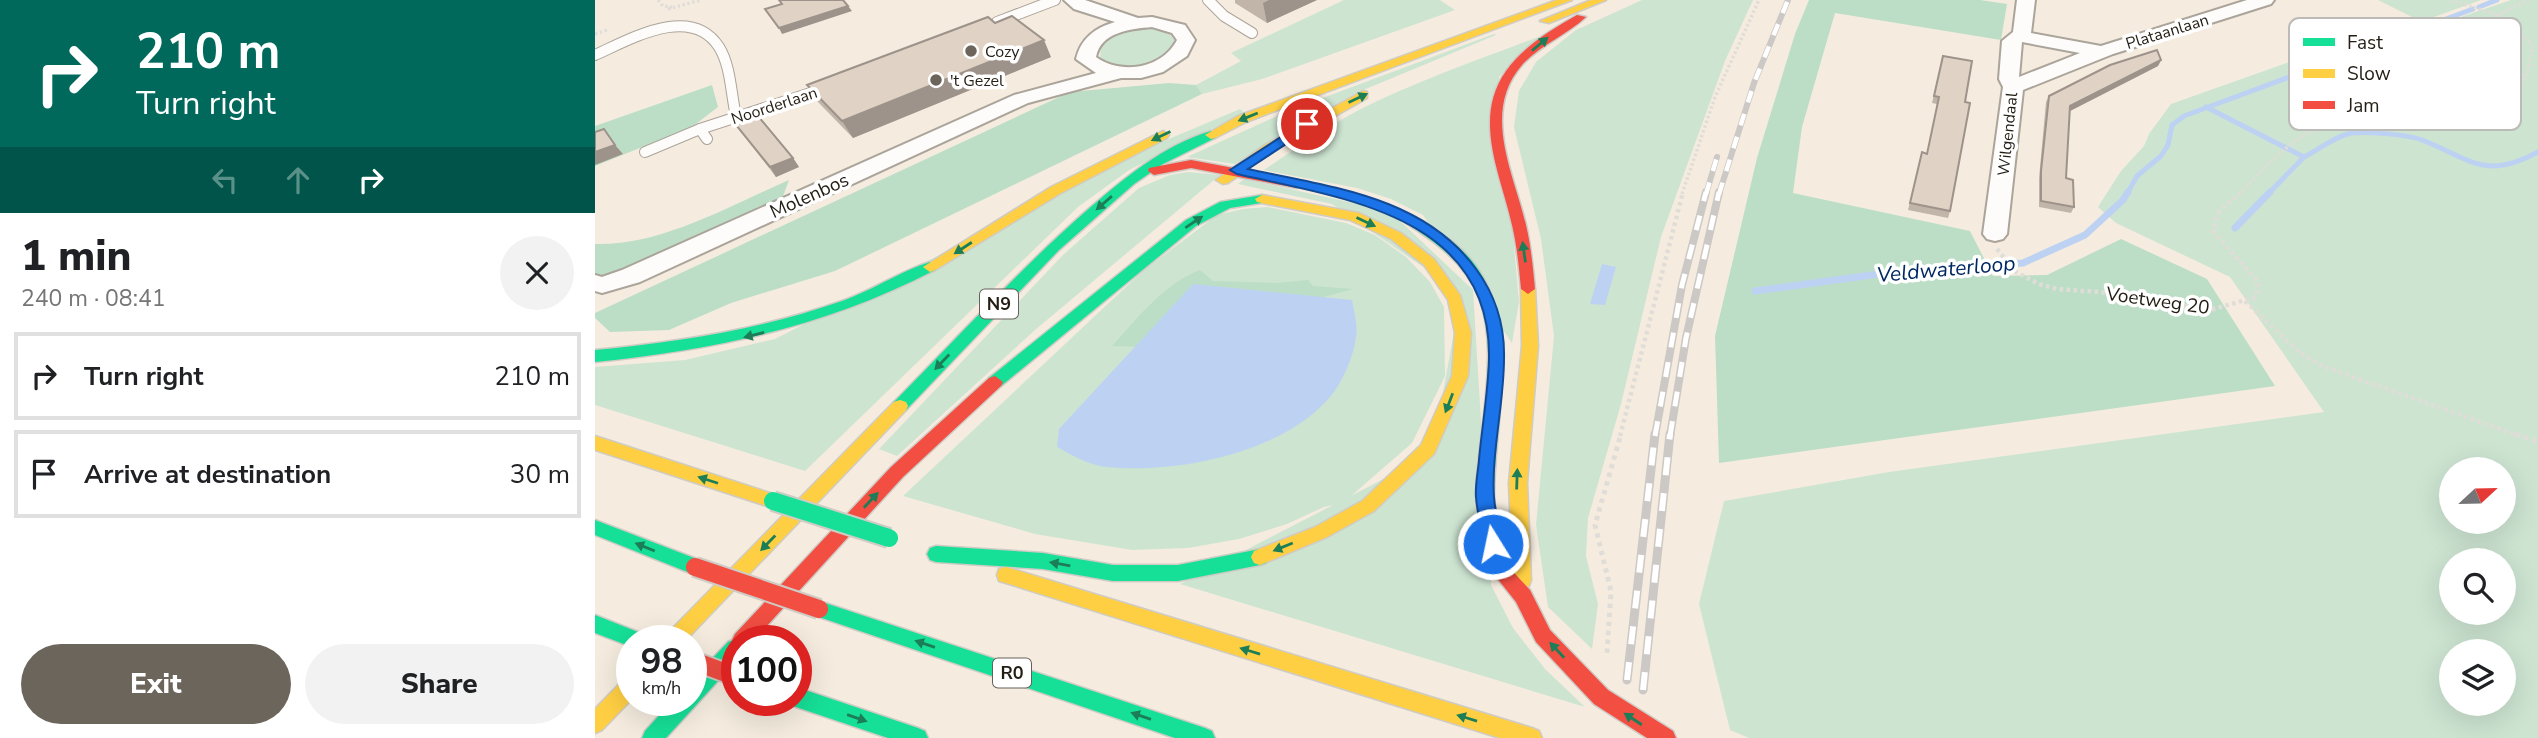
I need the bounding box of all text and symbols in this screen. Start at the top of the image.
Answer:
street label: Plataanlaan [2123,9,2212,55]
text: 210 m [136,18,280,85]
legend [2289,18,2521,130]
icon: right [21,28,112,119]
text: Fast [2347,30,2383,56]
one-way arrow [1531,36,1549,51]
place label: Cozy [985,41,1020,63]
marker: Cozy [963,43,979,59]
text: Slow [2347,61,2391,87]
place label: 't Gezel [950,70,1004,92]
marker: 't Gezel [928,72,944,88]
text: Turn right [136,82,276,125]
street label: Noorderlaan [728,82,820,130]
street label: Wilgendaal [1993,91,2023,177]
one-way arrow [1348,92,1368,103]
text: Jam [2346,93,2380,119]
pin [1277,94,1337,154]
icon: arrive [1288,105,1326,143]
one-way arrow [1237,111,1258,122]
one-way arrow [1151,130,1171,142]
icon: left [206,161,244,199]
icon: ahead [279,161,317,199]
icon: right [352,161,390,199]
street label: Molenbos [766,167,853,225]
one-way arrow [1096,195,1113,210]
one-way arrow [1184,215,1204,228]
one-way arrow [1356,216,1376,228]
text: 1 min [21,228,131,285]
button: close [500,236,574,310]
one-way arrow [953,241,973,254]
one-way arrow [1518,241,1529,263]
water label: Veldwaterloop [1876,249,2016,289]
street label: Voetweg 20 [2103,281,2211,321]
text: 240 m · 08:41 [21,283,166,314]
road number: N9 [980,290,1018,318]
one-way arrow [743,330,765,341]
one-way arrow [935,353,951,370]
icon: right [25,357,63,395]
text: Turn right [84,359,203,394]
text: 210 m [494,359,570,394]
one-way arrow [1443,393,1454,414]
icon: arrive [25,455,63,493]
text: Arrive at destination [84,457,331,492]
text: 30 m [510,457,570,492]
north arrow [2439,457,2517,534]
map controls [2439,457,2516,716]
one-way arrow [1512,468,1523,490]
one-way arrow [697,474,718,485]
one-way arrow [863,492,879,509]
position arrow [1456,507,1530,581]
one-way arrow [761,534,777,551]
one-way arrow [634,541,655,552]
one-way arrow [1273,542,1294,553]
button: search [2439,548,2516,625]
one-way arrow [1049,558,1071,569]
speed limit sign: 100 [721,625,812,716]
text: 98 [640,638,683,685]
one-way arrow [914,638,935,649]
button: layers [2439,639,2516,716]
one-way arrow [1549,642,1565,659]
button: Exit [21,644,291,724]
button: Share [305,644,574,724]
one-way arrow [1239,645,1260,655]
road number: R0 [993,658,1031,688]
text: km/h [642,676,681,700]
one-way arrow [1130,710,1151,721]
one-way arrow [1456,712,1477,723]
one-way arrow [1623,712,1642,725]
one-way arrow [847,713,868,723]

